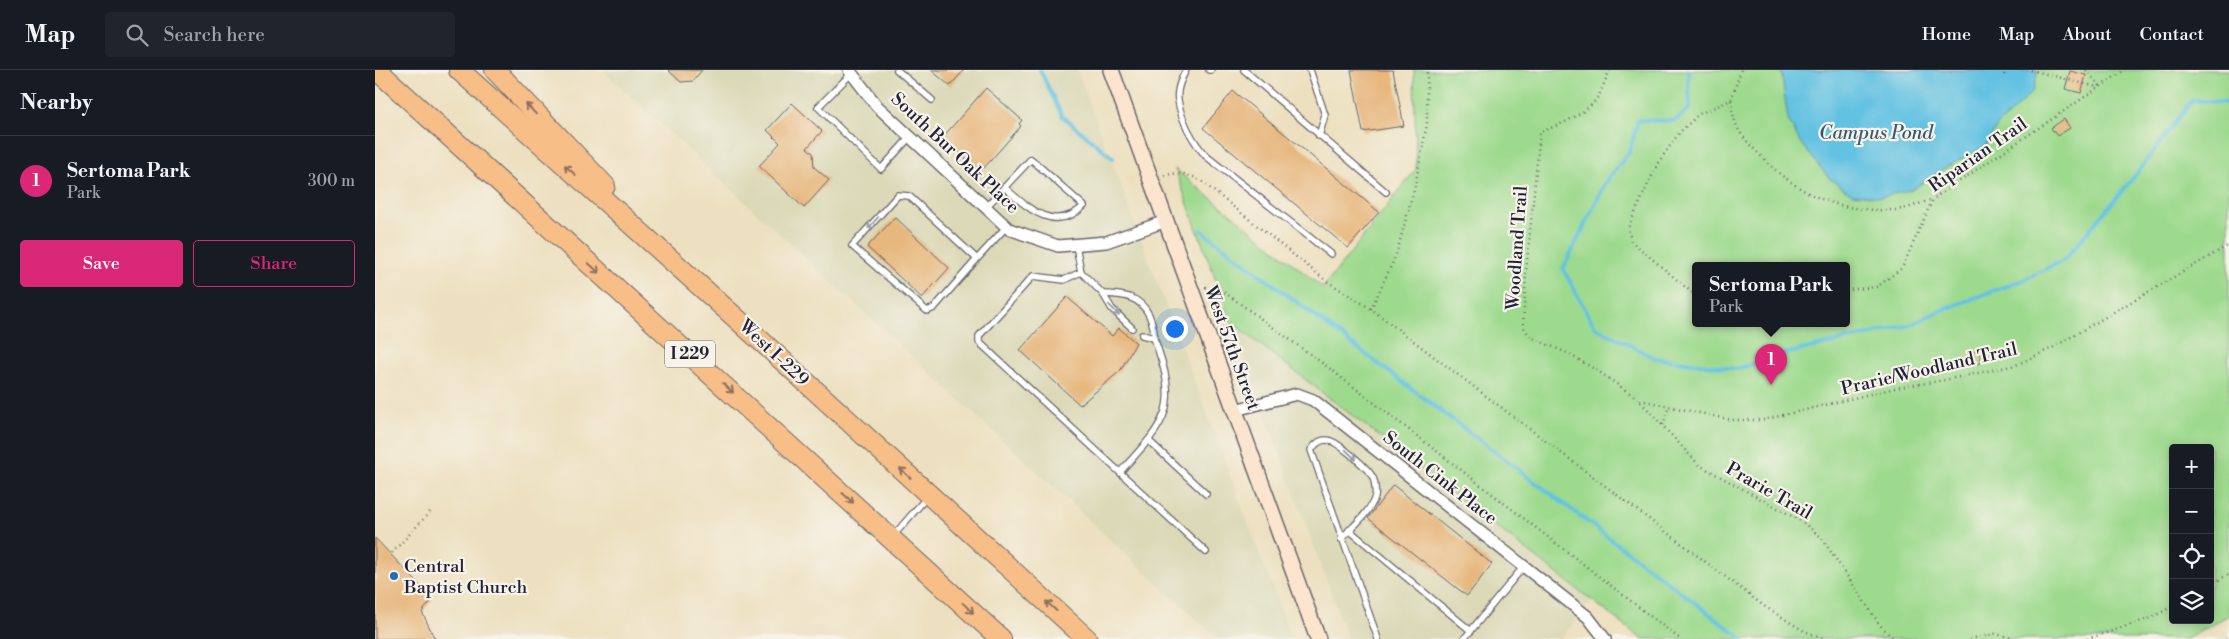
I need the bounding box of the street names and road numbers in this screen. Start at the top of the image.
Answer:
street label: South Bur Oak Place [886,88,1024,218]
street label: Riparian Trail [1924,112,2032,198]
street label: Woodland Trail [1501,184,1533,312]
street label: West 57th Street [1199,282,1265,414]
street label: West I-229 [733,314,814,391]
street label: Prarie/Woodland Trail [1839,337,2020,400]
road number: I 229 [665,340,715,368]
street label: South Cink Place [1378,426,1502,530]
street label: Prarie Trail [1722,457,1817,525]

